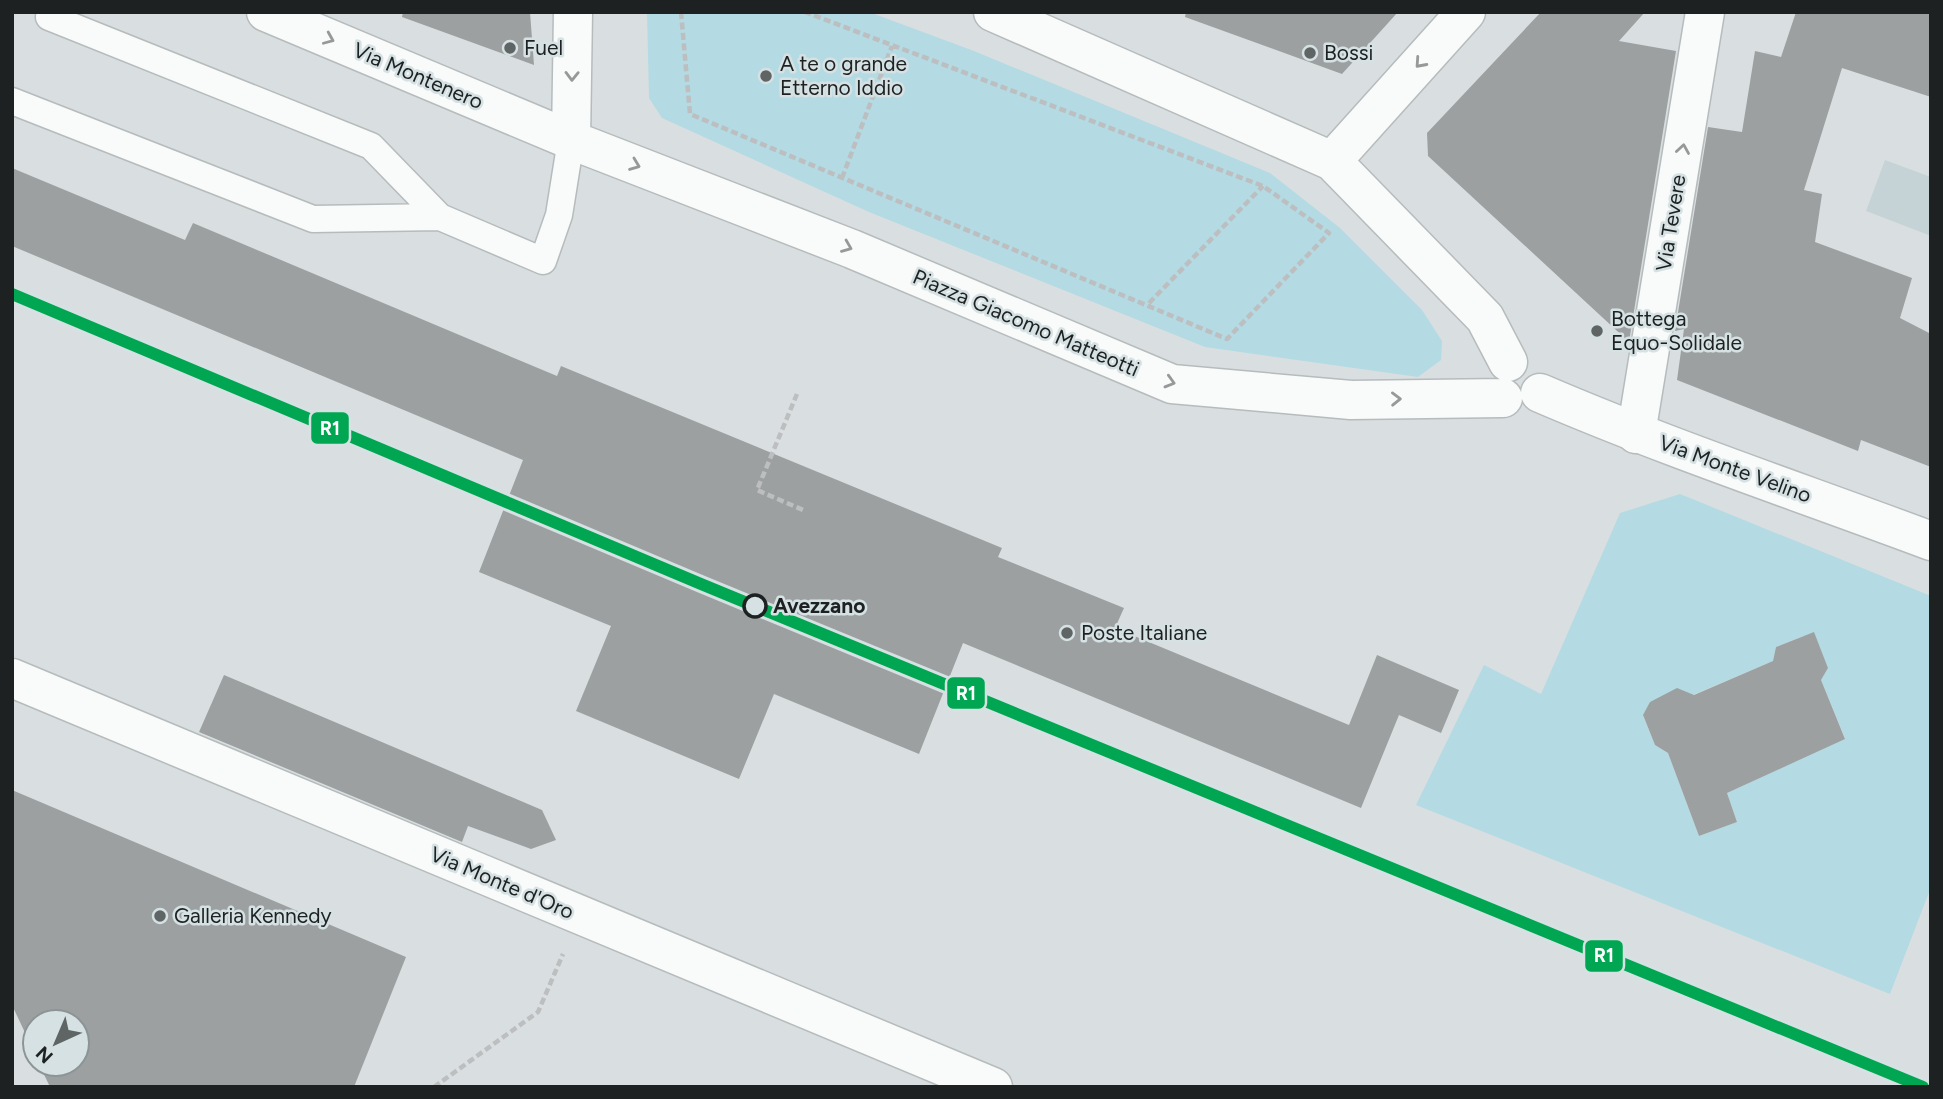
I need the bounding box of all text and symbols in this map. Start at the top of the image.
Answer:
one-way arrow [322,30,334,44]
place label: Fuel [524,35,563,60]
street label: Via Montenero [349,37,487,114]
marker: Fuel [502,40,518,56]
place label: Bossi [1324,40,1373,65]
marker: Bossi [1302,45,1318,61]
place label: A te o grande Etterno Iddio [780,51,907,100]
one-way arrow [1416,55,1428,68]
marker: A te o grande Etterno Iddio [758,68,774,84]
one-way arrow [564,72,580,82]
one-way arrow [1675,144,1690,155]
one-way arrow [628,157,640,171]
street label: Via Tevere [1651,173,1690,273]
one-way arrow [840,239,852,253]
street label: Piazza Giacomo Matteotti [909,264,1143,382]
place label: Bottega Equo-Solidale [1611,306,1742,355]
marker: Bottega Equo-Solidale [1589,323,1605,339]
one-way arrow [1163,373,1175,388]
one-way arrow [1391,392,1402,407]
line badge: R1 [310,411,350,445]
text: R1 [320,417,340,440]
street label: Via Monte Velino [1656,429,1815,508]
place label: Avezzano [773,593,865,618]
marker: Avezzano [743,594,767,618]
place label: Poste Italiane [1081,620,1207,645]
marker: Poste Italiane [1059,625,1075,641]
line badge: R1 [946,676,986,710]
text: R1 [956,682,976,705]
street label: Via Monte d'Oro [427,841,578,924]
place label: Galleria Kennedy [174,903,332,928]
marker: Galleria Kennedy [152,908,168,924]
line badge: R1 [1584,939,1624,973]
text: R1 [1594,944,1614,967]
north arrow [21,1008,91,1078]
text: N [31,1041,58,1068]

